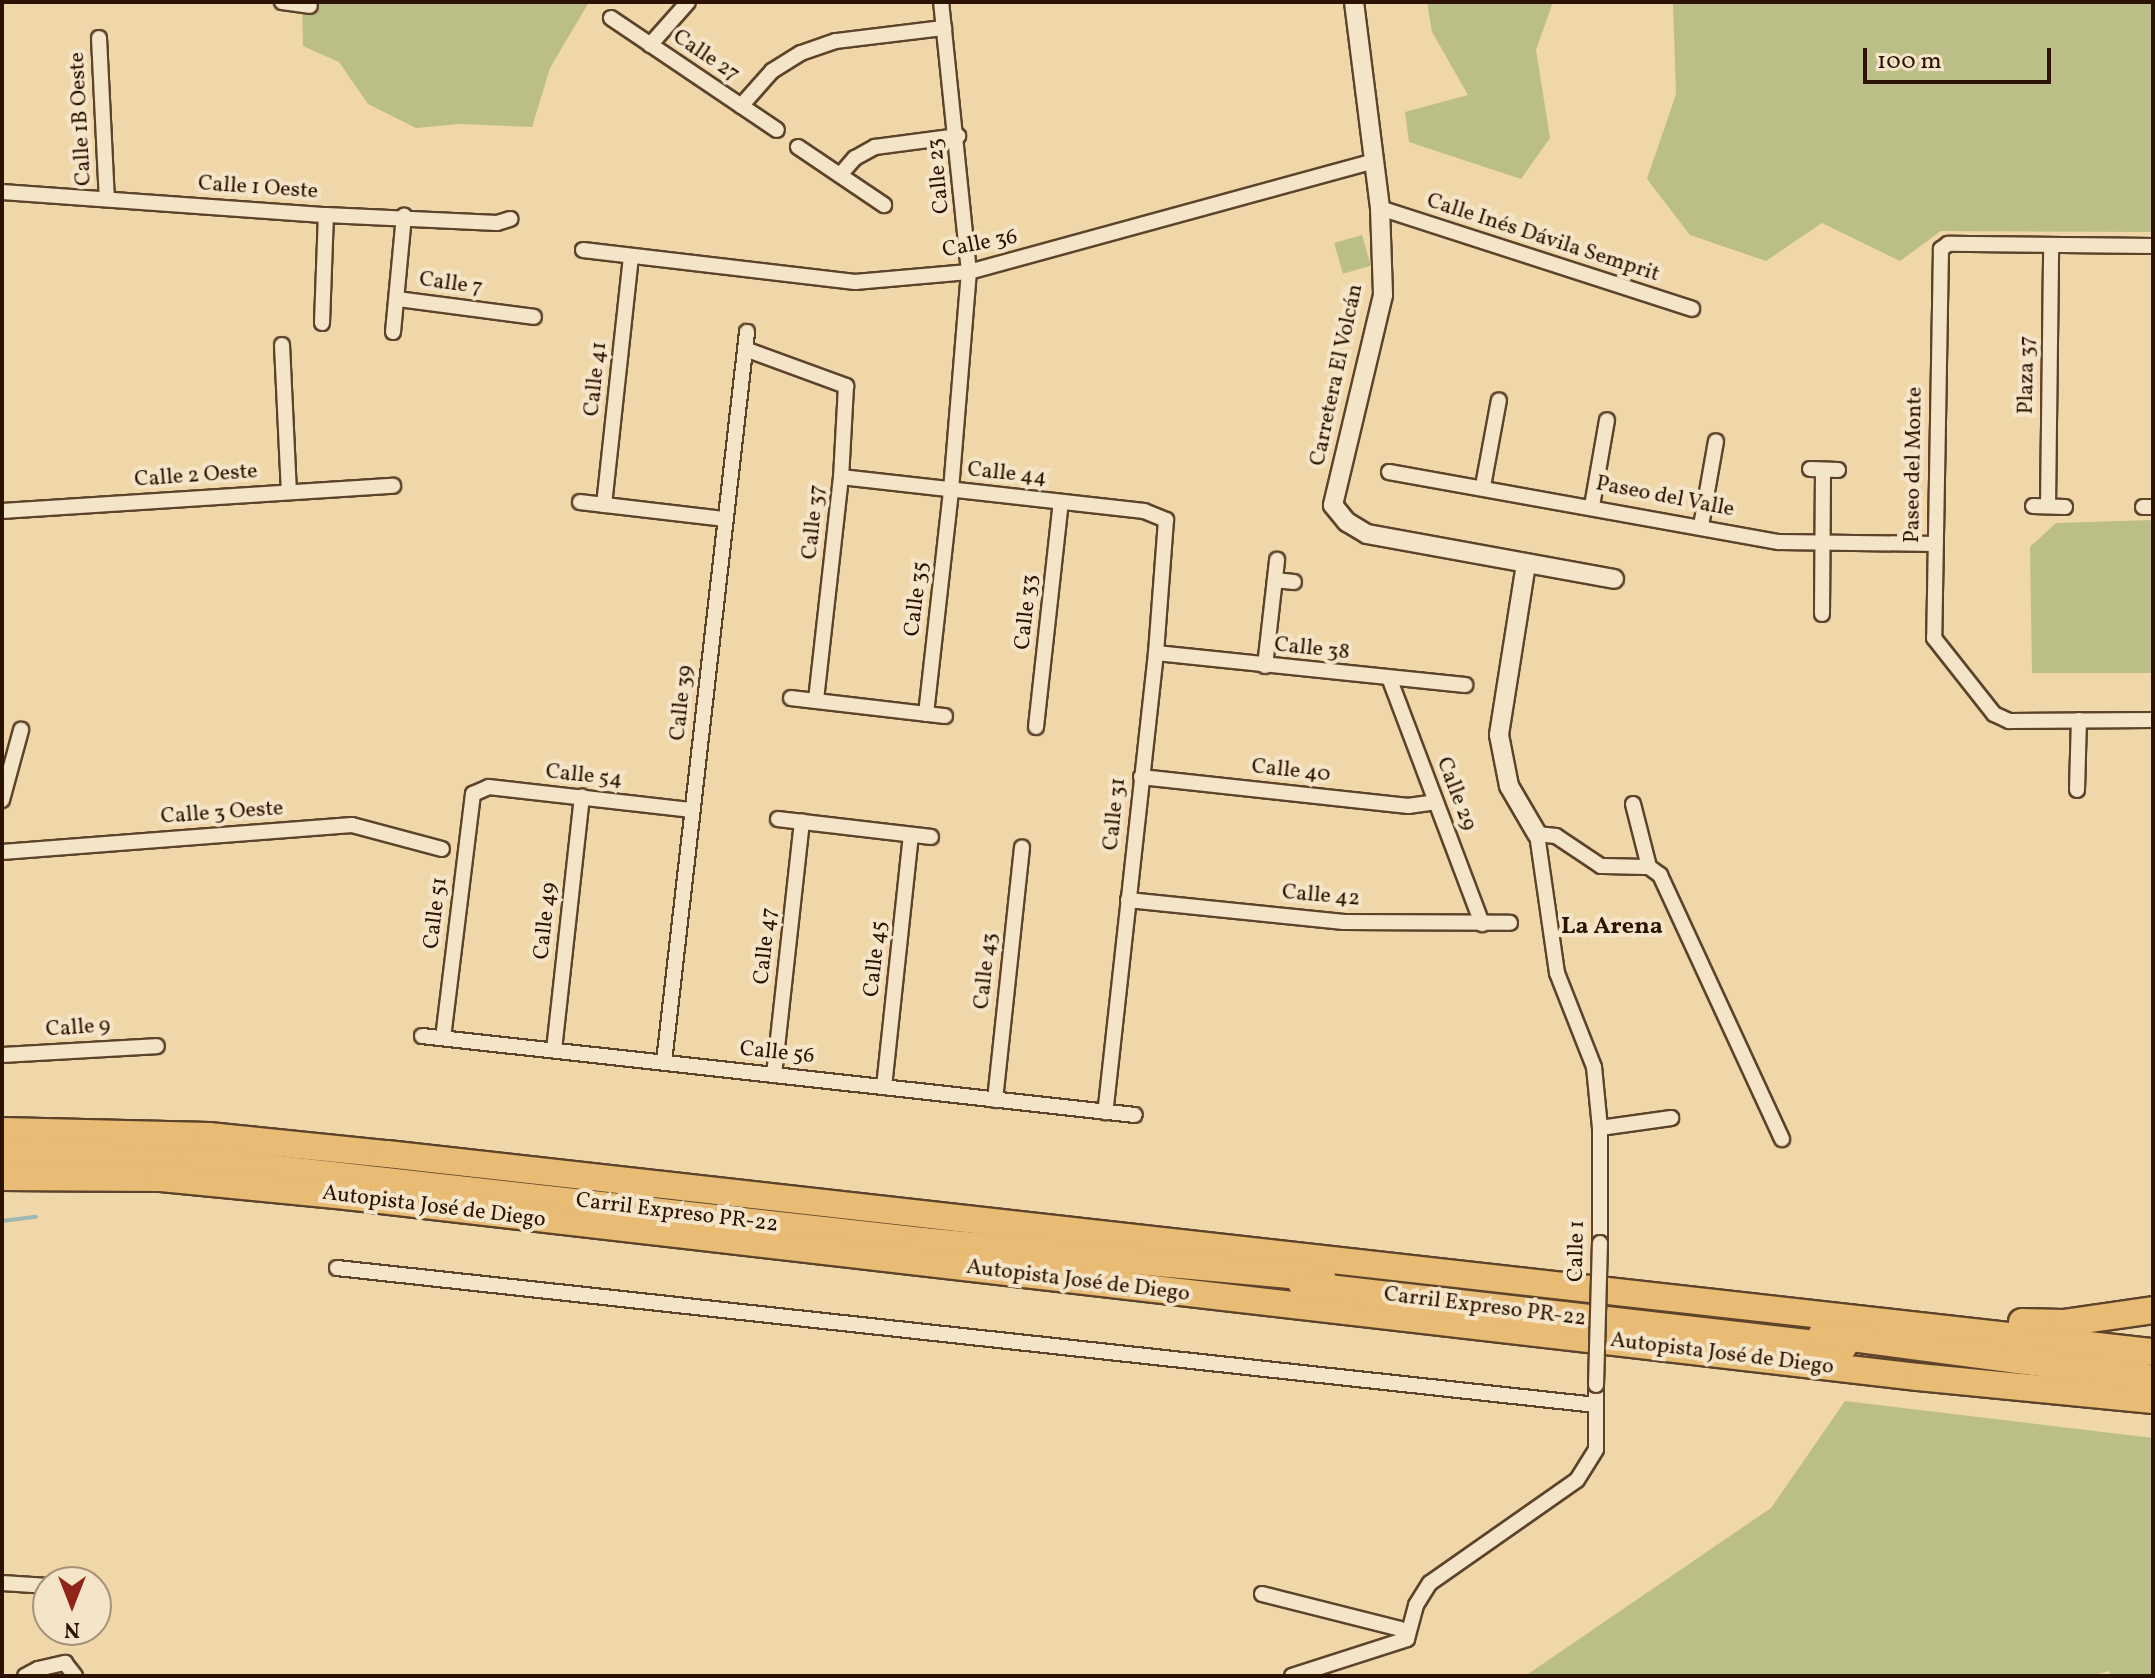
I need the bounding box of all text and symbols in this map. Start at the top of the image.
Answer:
street label: Calle 27 [667,24,745,88]
scale bar [1867,32,2055,82]
text: 100 m [1877,45,1942,79]
street label: Calle 1B Oeste [64,51,98,187]
street label: Calle 23 [923,137,955,215]
street label: Calle 1 Oeste [197,171,319,205]
street label: Calle Inés Dávila Semprit [1423,188,1663,288]
street label: Calle 36 [940,224,1020,264]
street label: Calle 7 [417,266,485,302]
street label: Carretera El Volcán [1305,281,1369,469]
street label: Plaza 37 [2013,335,2041,415]
street label: Calle 41 [579,340,613,418]
street label: Paseo del Monte [1899,387,1929,543]
street label: Calle 44 [966,457,1048,491]
street label: Calle 2 Oeste [134,459,258,493]
street label: Paseo del Valle [1593,471,1737,523]
street label: Calle 37 [797,483,831,561]
street label: Calle 35 [899,560,935,638]
street label: Calle 33 [1010,573,1044,651]
street label: Calle 38 [1273,632,1351,666]
street label: Calle 39 [665,664,699,742]
street label: Calle 40 [1250,754,1332,788]
street label: Calle 29 [1430,754,1482,834]
street label: Calle 54 [544,759,624,793]
street label: Calle 31 [1098,776,1132,852]
street label: Calle 3 Oeste [160,796,284,830]
street label: Calle 51 [418,875,454,951]
street label: Calle 42 [1281,879,1361,913]
street label: Calle 49 [529,881,563,961]
street label: Calle 47 [749,906,783,986]
district label: La Arena [1561,914,1663,942]
street label: Calle 45 [859,920,893,998]
street label: Calle 43 [969,931,1003,1011]
street label: Calle 9 [45,1013,111,1043]
street label: Calle 56 [738,1036,816,1070]
street label: Autopista José de Diego [321,1180,547,1234]
street label: Carril Expreso PR-22 [574,1187,780,1239]
street label: Calle 1 [1563,1220,1591,1282]
street label: Autopista José de Diego [965,1254,1191,1308]
street label: Carril Expreso PR-22 [1382,1281,1588,1333]
street label: Autopista José de Diego [1609,1327,1835,1381]
north arrow [32,1566,112,1646]
text: N [64,1613,80,1644]

